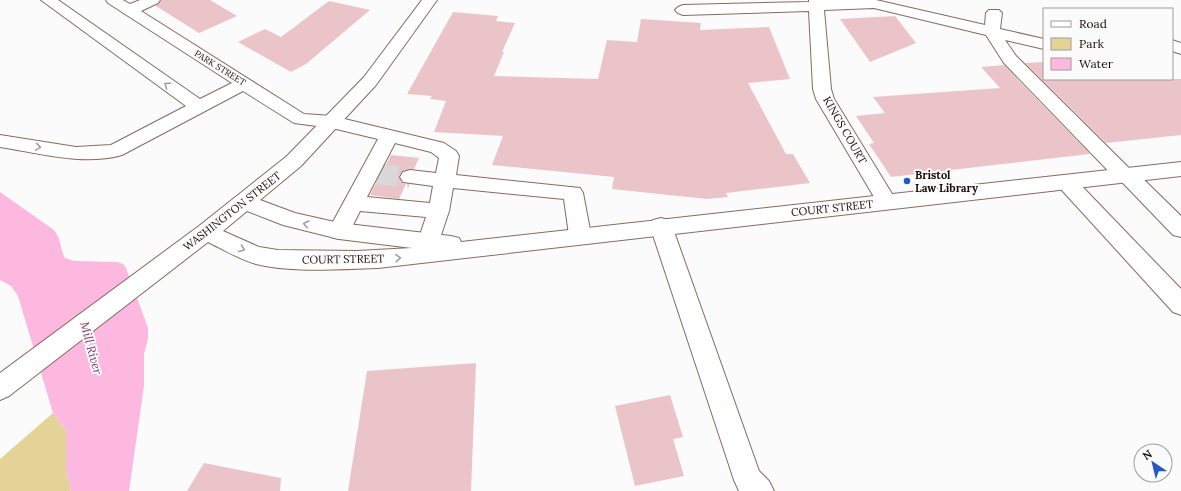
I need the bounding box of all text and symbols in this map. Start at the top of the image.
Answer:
legend [1043,8,1173,80]
text: Road [1079,16,1107,31]
text: Park [1079,36,1105,51]
street label: PARK STREET [193,47,248,88]
text: Water [1079,56,1114,71]
one-way arrow [165,83,172,90]
street label: KINGS COURT [820,94,870,166]
one-way arrow [35,142,42,151]
street label: WASHINGTON STREET [180,168,284,254]
place label: Bristol Law Library [915,168,979,195]
marker: Bristol Law Library [902,176,912,186]
street label: COURT STREET [790,197,874,219]
one-way arrow [303,220,310,229]
one-way arrow [237,244,245,252]
street label: COURT STREET [302,251,384,267]
one-way arrow [395,253,401,262]
water label: Mill River [77,320,106,376]
north arrow [1133,443,1173,483]
text: N [1140,446,1155,463]

